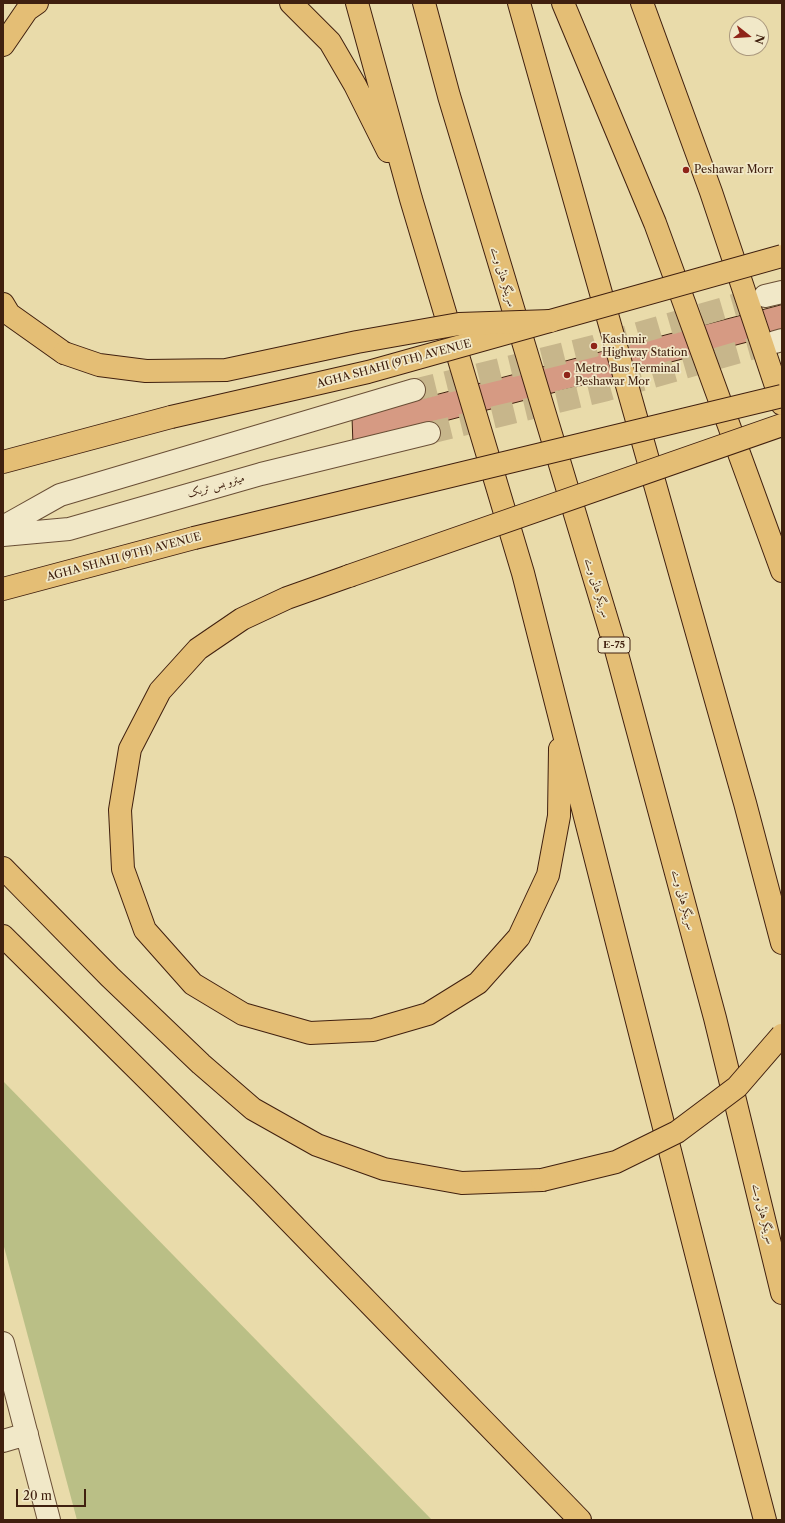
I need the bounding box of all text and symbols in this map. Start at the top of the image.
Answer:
north arrow [729,16,769,56]
text: N [751,33,768,46]
place label: Peshawar Morr [694,163,773,177]
marker: Peshawar Morr [681,165,691,175]
street label: سرینگر ہائی وے [488,246,518,308]
place label: Kashmir Highway Station [602,333,688,359]
street label: AGHA SHAHI (9TH) AVENUE [315,337,473,391]
marker: Kashmir Highway Station [589,341,599,351]
place label: Metro Bus Terminal Peshawar Mor [575,362,680,388]
marker: Metro Bus Terminal Peshawar Mor [562,370,572,380]
street label: میٹرو بس ٹریک [186,472,246,500]
street label: AGHA SHAHI (9TH) AVENUE [45,530,203,584]
street label: سرینگر ہائی وے [582,557,612,619]
road number: E-75 [598,637,630,653]
street label: سرینگر ہائی وے [669,868,697,932]
street label: سرینگر ہائی وے [749,1182,777,1246]
scale bar [18,1481,88,1507]
text: 20 m [23,1488,52,1503]

